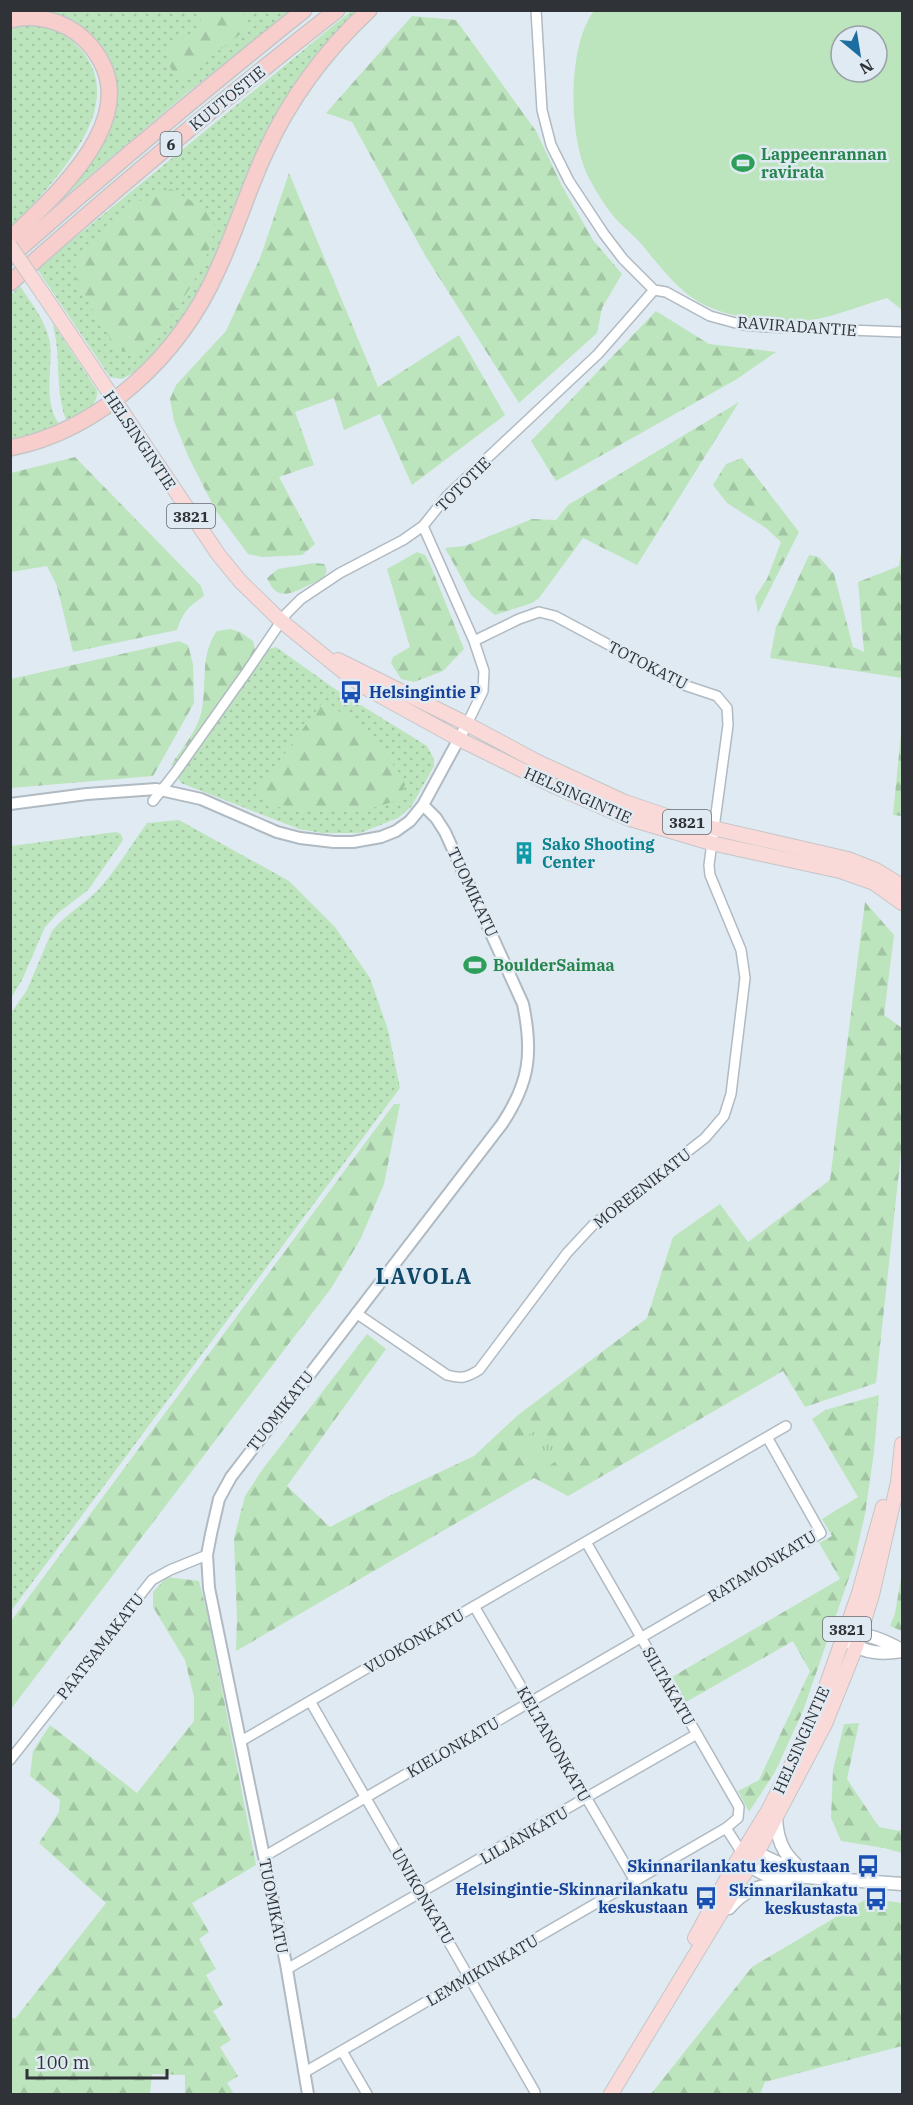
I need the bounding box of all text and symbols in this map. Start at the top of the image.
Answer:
north arrow [829,24,889,84]
text: N [856,55,877,79]
street label: KUUTOSTIE [185,61,269,135]
road number: 6 [160,132,182,156]
place label: Lappeenrannan ravirata [761,144,888,182]
sports icon: Lappeenrannan ravirata [730,150,756,176]
street label: RAVIRADANTIE [737,312,857,340]
street label: HELSINGINTIE [99,387,181,493]
street label: TOTOTIE [431,452,495,516]
road number: 3821 [167,504,215,528]
street label: TOTOKATU [605,636,692,694]
bus stop icon: Helsingintie P [338,679,364,705]
place label: Helsingintie P [369,682,481,702]
street label: HELSINGINTIE [521,762,635,828]
road number: 3821 [663,810,711,834]
place label: Sako Shooting Center [542,834,655,872]
building icon: Sako Shooting Center [511,840,537,866]
street label: TUOMIKATU [443,844,503,940]
sports icon: BoulderSaimaa [462,952,488,978]
place label: BoulderSaimaa [493,955,615,975]
street label: MOREENIKATU [589,1144,695,1232]
district label: LAVOLA [375,1261,473,1290]
street label: TUOMIKATU [242,1367,318,1455]
street label: RATAMONKATU [704,1526,820,1606]
street label: PAATSAMAKATU [52,1589,148,1703]
street label: VUOKONKATU [360,1604,468,1678]
road number: 3821 [823,1617,871,1641]
street label: SILTAKATU [638,1643,700,1729]
street label: KELTANONKATU [513,1683,595,1806]
street label: HELSINGINTIE [768,1683,834,1797]
street label: KIELONKATU [403,1712,503,1782]
street label: LILJANKATU [476,1802,572,1868]
street label: UNIKONKATU [387,1844,459,1948]
bus stop icon: Skinnarilankatu keskustaan [855,1853,881,1879]
place label: Skinnarilankatu keskustaan [627,1856,850,1876]
street label: TUOMIKATU [255,1857,293,1956]
place label: Helsingintie-Skinnarilankatu keskustaan [455,1879,688,1917]
place label: Skinnarilankatu keskustasta [729,1880,858,1918]
bus stop icon: Helsingintie-Skinnarilankatu keskustaan [693,1885,719,1911]
bus stop icon: Skinnarilankatu keskustasta [863,1886,889,1912]
street label: LEMMIKINKATU [422,1930,542,2010]
scale bar [27,2042,166,2080]
text: 100 m [36,2051,90,2074]

